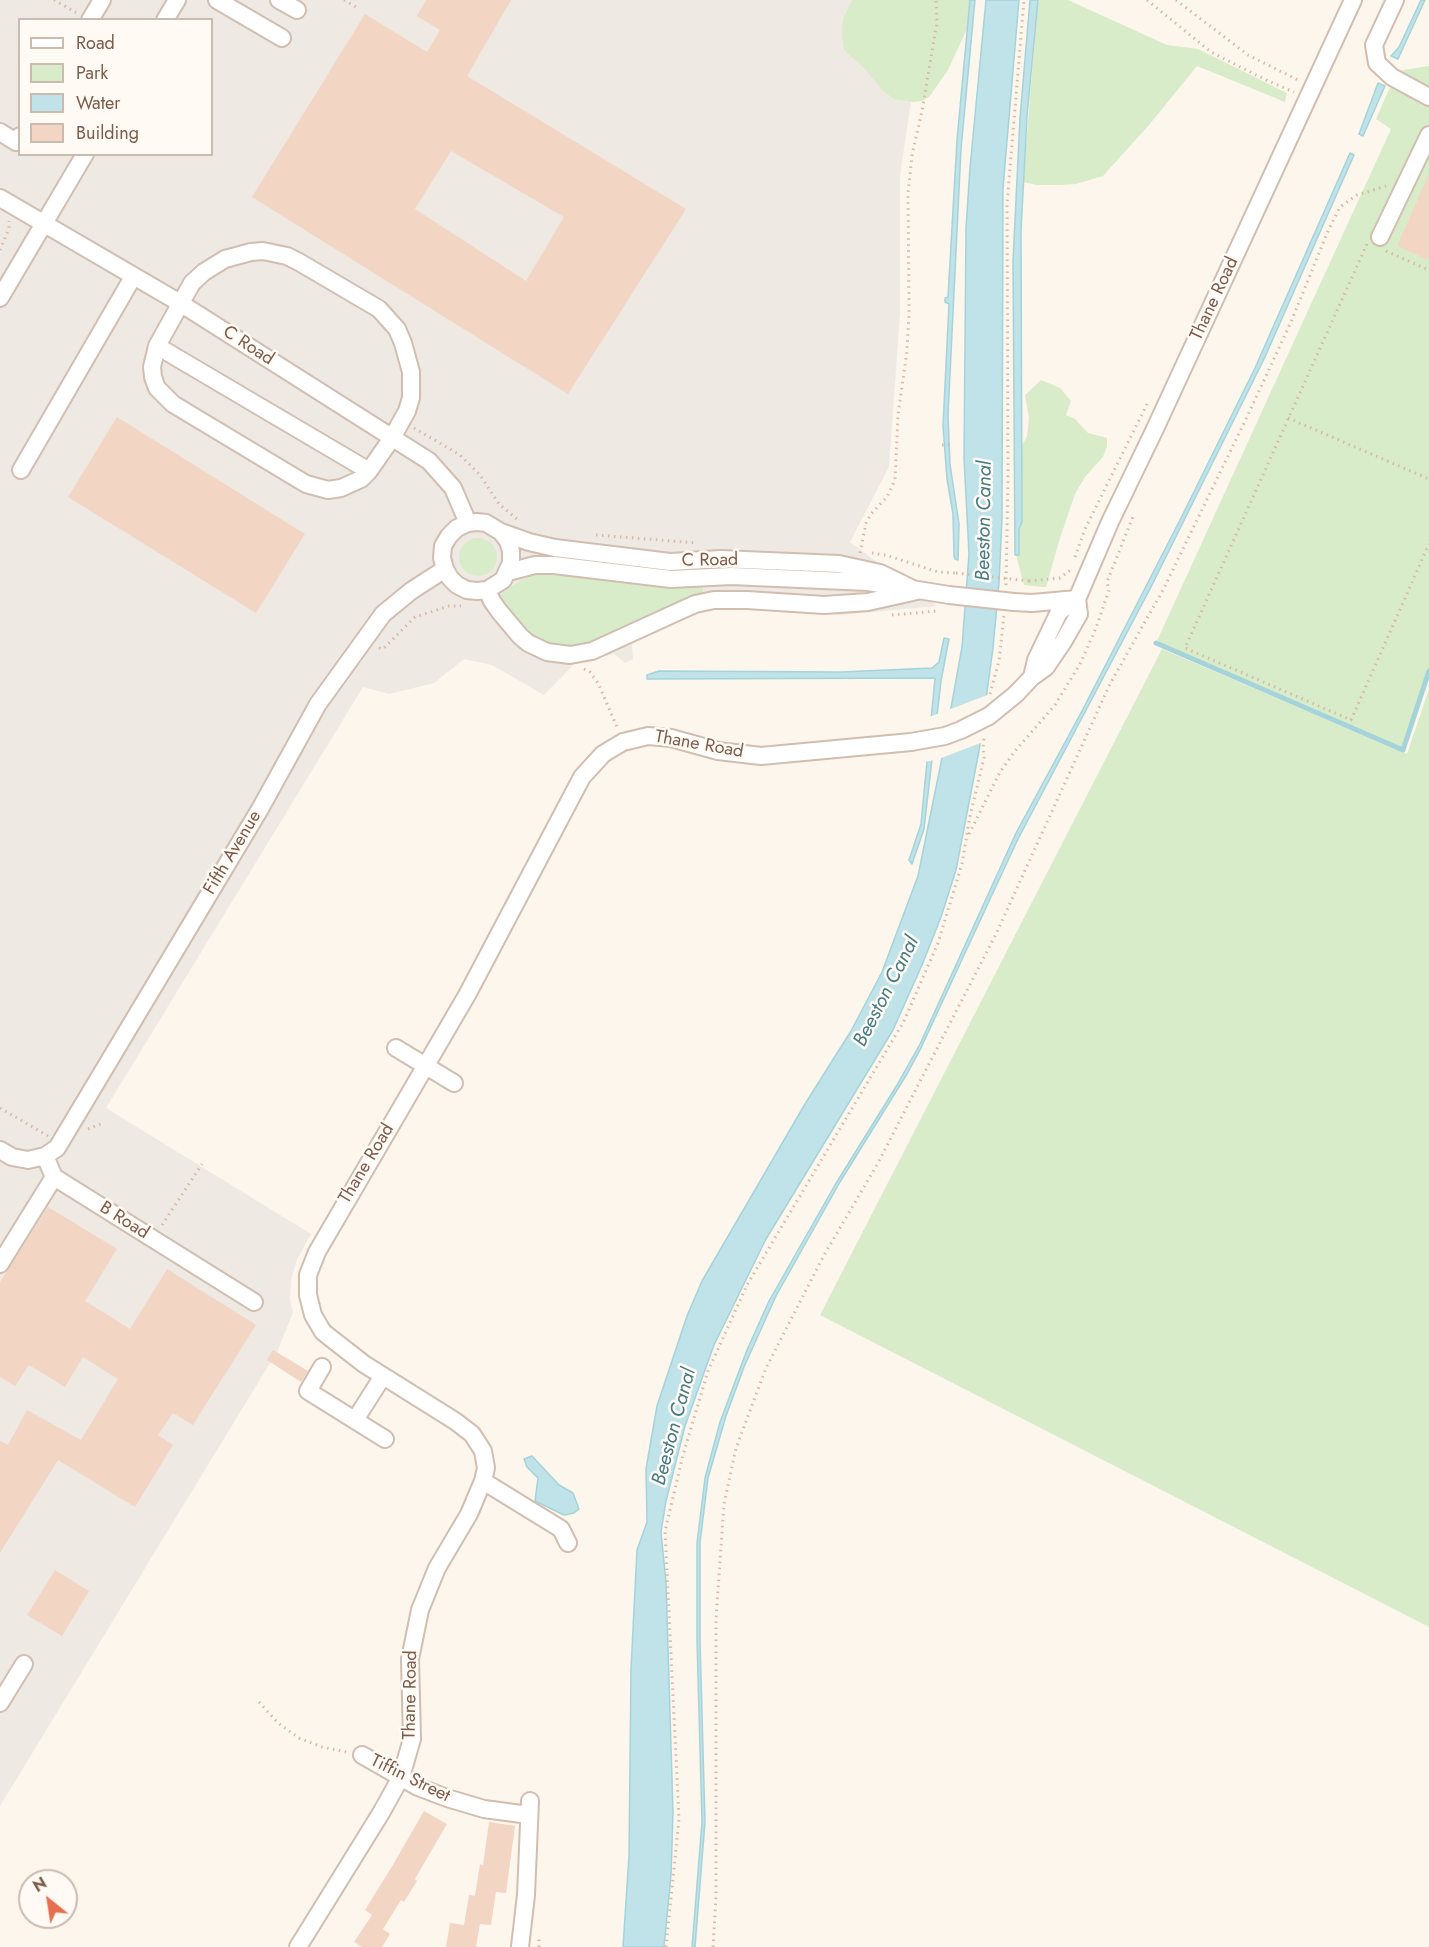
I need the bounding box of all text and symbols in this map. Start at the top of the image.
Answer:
legend [18,18,213,156]
text: Road [76,30,115,56]
text: Park [76,60,108,86]
text: Water [76,90,120,116]
text: Building [76,120,139,146]
street label: Thane Road [1186,254,1244,344]
street label: C Road [218,322,278,370]
water label: Beeston Canal [972,461,998,581]
street label: C Road [682,550,738,572]
street label: Thane Road [653,727,745,763]
street label: Fifth Avenue [200,807,266,899]
water label: Beeston Canal [849,933,925,1051]
street label: Thane Road [335,1120,399,1208]
street label: B Road [95,1197,153,1245]
water label: Beeston Canal [648,1366,702,1488]
street label: Thane Road [399,1650,423,1740]
street label: Tiffin Street [367,1750,453,1808]
north arrow [18,1869,78,1929]
text: N [28,1872,51,1898]

